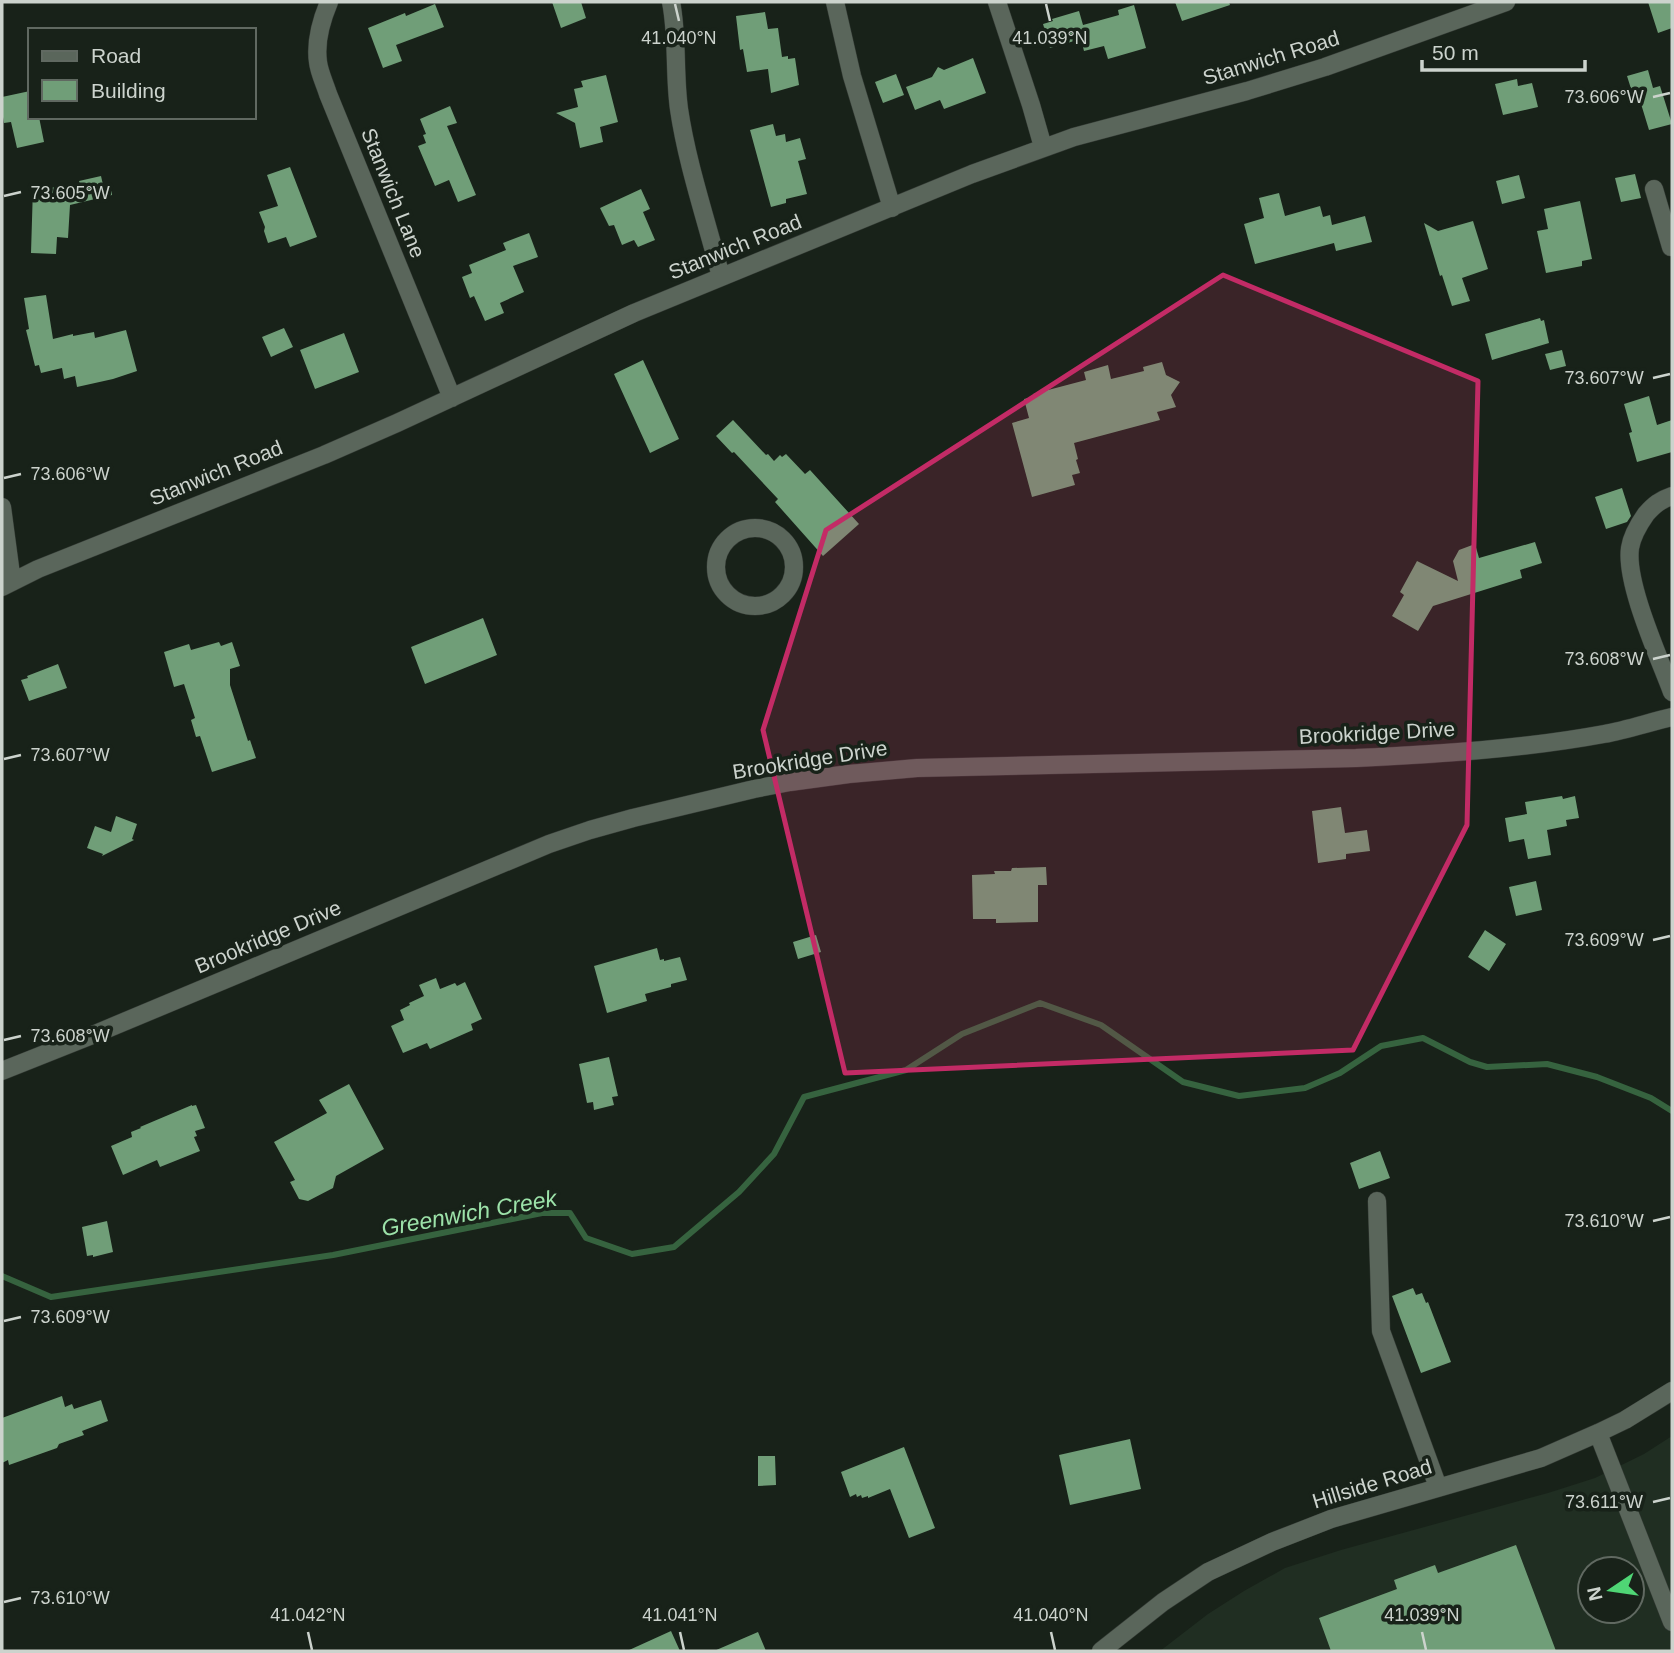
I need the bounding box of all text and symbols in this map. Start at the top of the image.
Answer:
street label: Stanwich Road [1200,26,1342,89]
legend [28,28,256,119]
text: 41.040°N [641,28,717,48]
text: 41.039°N [1012,28,1088,48]
scale bar [1422,28,1585,72]
text: 50 m [1432,41,1479,64]
text: Road [91,44,141,67]
text: Building [91,79,166,102]
text: 73.606°W [1564,87,1644,107]
street label: Stanwich Lane [357,125,430,261]
text: 73.605°W [30,183,110,203]
street label: Stanwich Road [665,209,805,284]
text: 73.607°W [1564,368,1644,388]
street label: Stanwich Road [146,435,286,510]
text: 73.606°W [30,464,110,484]
text: 73.608°W [1564,649,1644,669]
street label: Brookridge Drive [1298,717,1456,748]
street label: Brookridge Drive [731,736,889,783]
text: 73.607°W [30,745,110,765]
street label: Brookridge Drive [191,895,344,978]
text: 73.609°W [1564,930,1644,950]
text: 73.608°W [30,1026,110,1046]
water label: Greenwich Creek [379,1185,560,1241]
text: 73.610°W [1564,1211,1644,1231]
text: 73.609°W [30,1307,110,1327]
street label: Hillside Road [1309,1454,1434,1513]
text: 73.611°W [1565,1492,1643,1512]
north arrow [1576,1555,1646,1625]
text: N [1583,1585,1607,1603]
text: 73.610°W [30,1588,110,1608]
text: 41.042°N [270,1605,346,1625]
text: 41.041°N [642,1605,718,1625]
text: 41.040°N [1013,1605,1089,1625]
text: 41.039°N [1384,1605,1460,1625]

